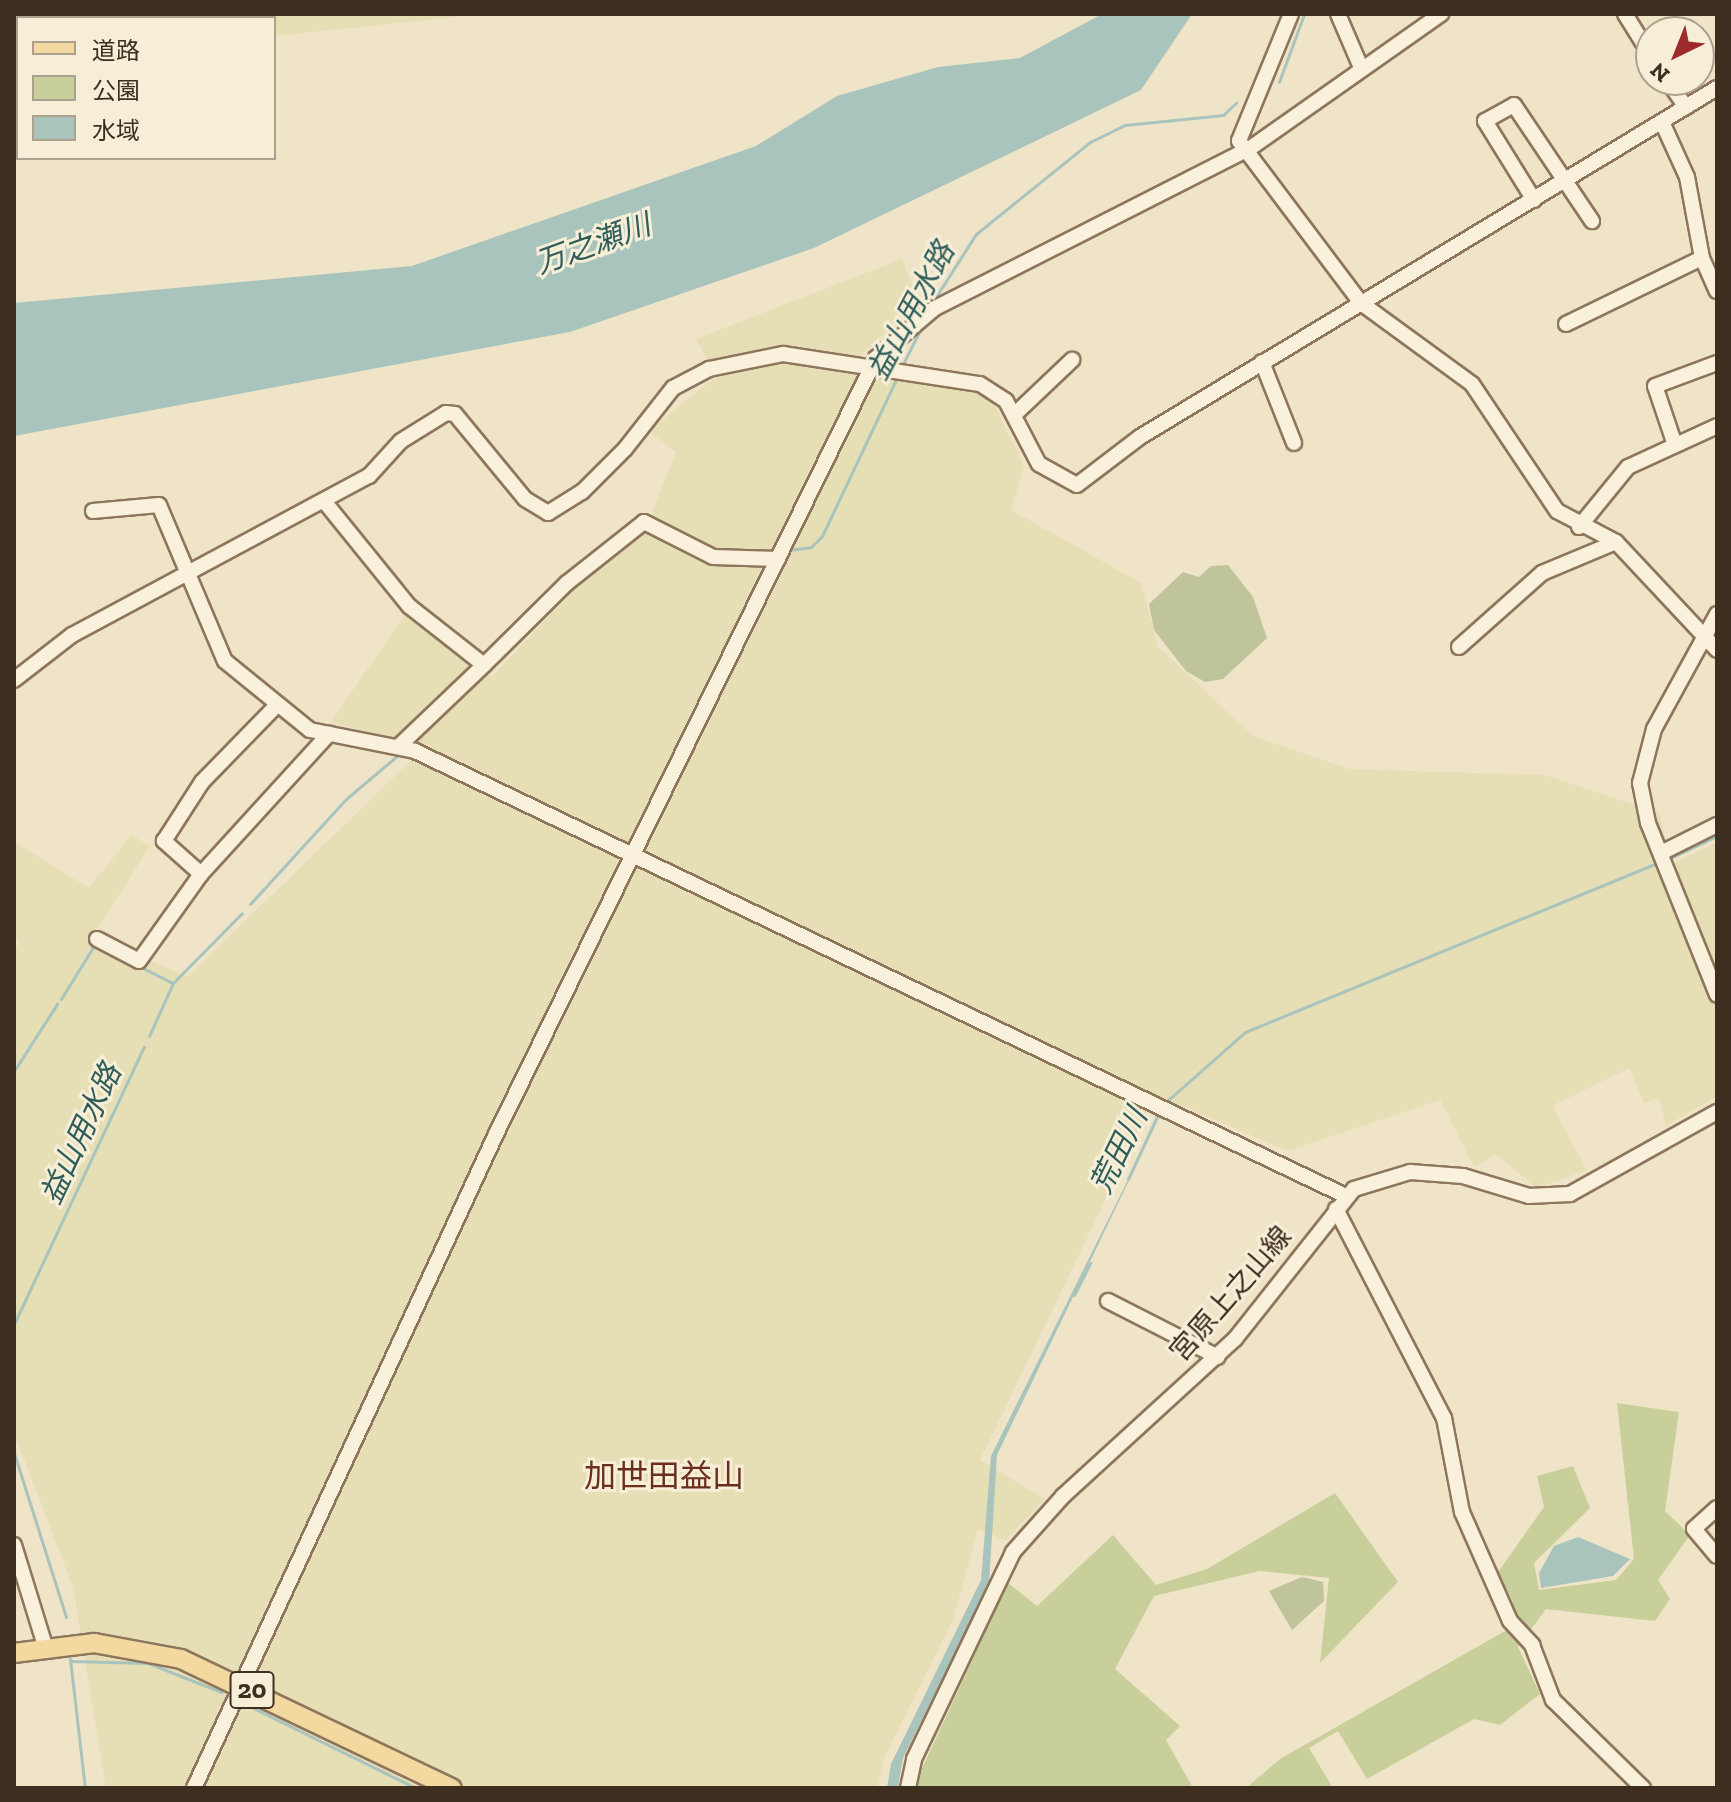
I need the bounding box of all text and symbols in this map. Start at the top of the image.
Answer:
legend [16,16,276,160]
north arrow [1635,16,1715,96]
text: 道路 [92,36,140,65]
text: N [1644,57,1675,88]
text: 公園 [92,76,140,105]
text: 水域 [92,116,140,145]
water label: 万之瀬川 [530,207,656,281]
water label: 益山用水路 [860,236,962,386]
water label: 益山用水路 [33,1058,129,1210]
water label: 荒田川 [1083,1103,1155,1199]
street label: 宮原上之山線 [1163,1220,1299,1368]
district label: 加世田益山 [584,1457,744,1495]
road number: 20 [228,1668,276,1712]

